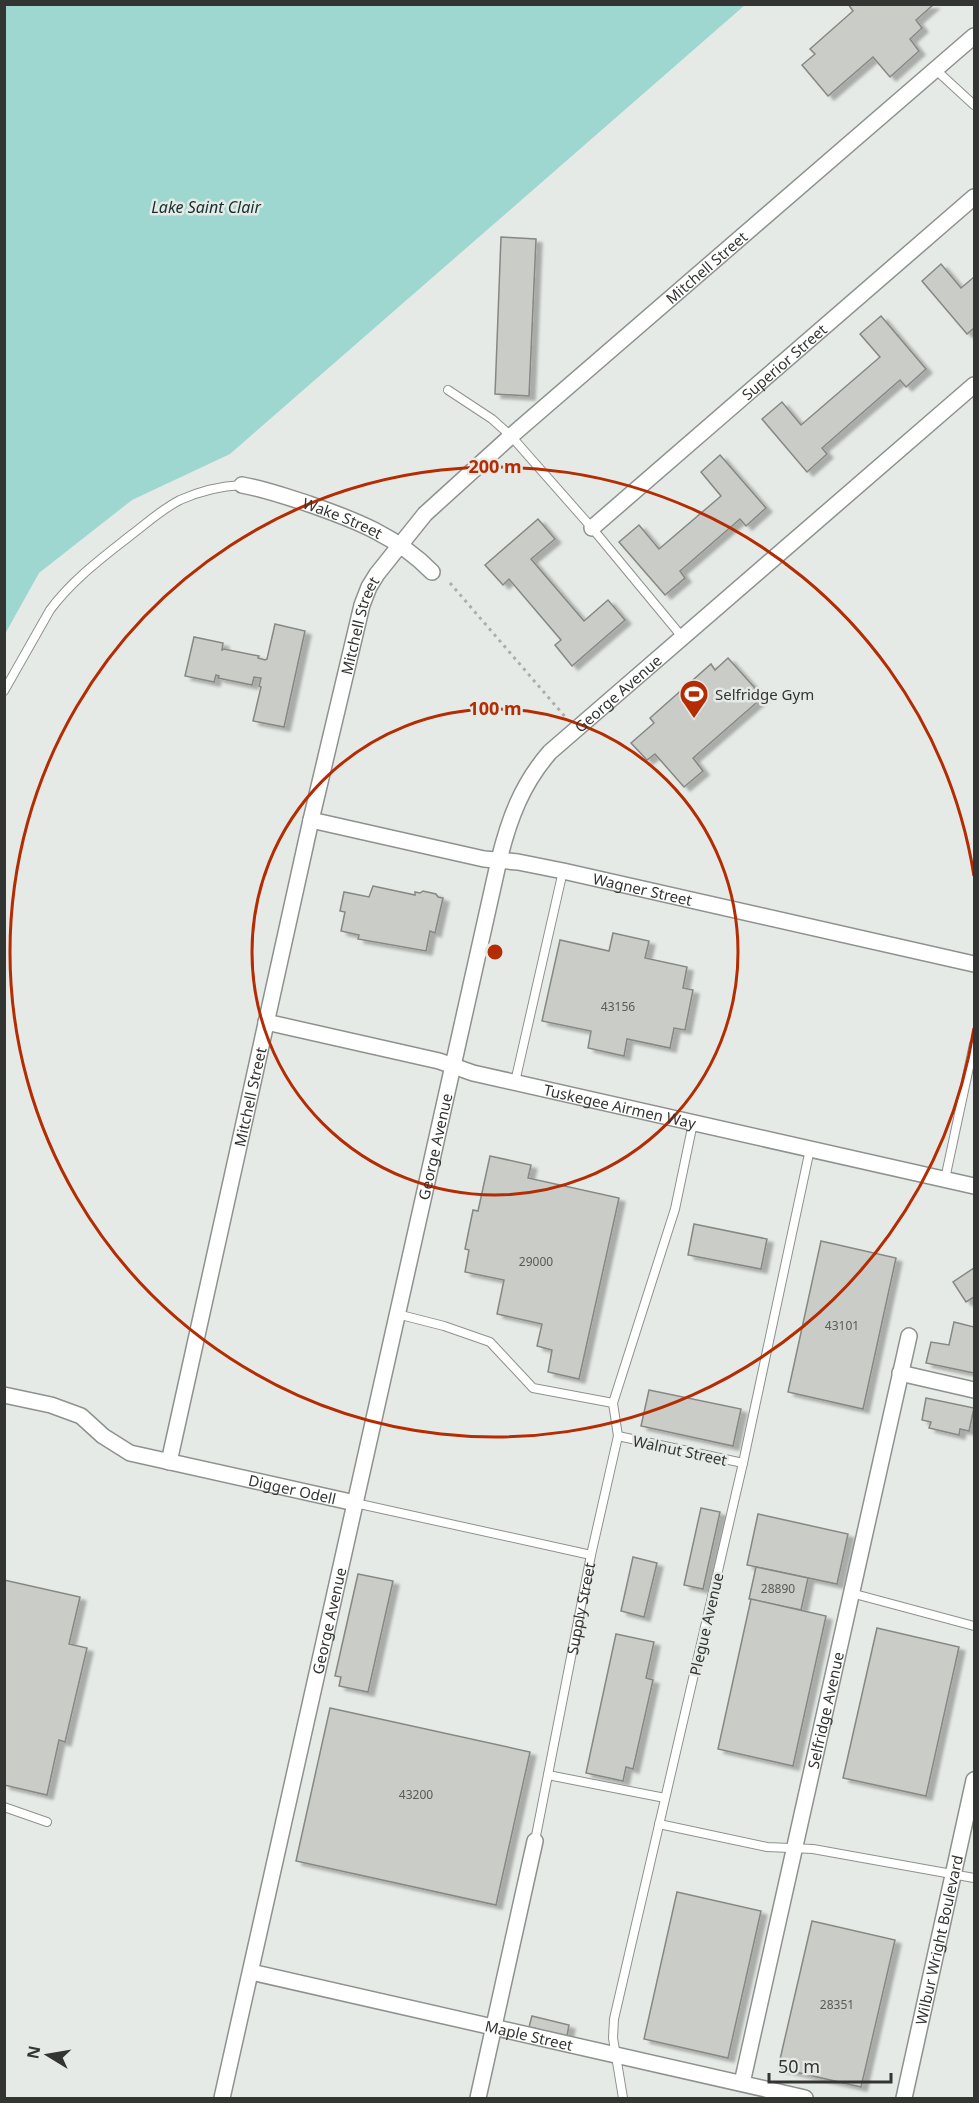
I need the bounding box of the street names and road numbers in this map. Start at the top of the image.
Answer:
street label: Mitchell Street [661,226,752,308]
street label: Superior Street [737,319,831,404]
street label: Wake Street [300,493,387,543]
street label: Mitchell Street [336,572,384,677]
street label: George Avenue [570,650,666,736]
street label: Wagner Street [591,868,695,910]
street label: Mitchell Street [229,1045,271,1149]
street label: Tuskegee Airmen Way [542,1079,698,1133]
street label: George Avenue [413,1091,457,1202]
street label: Walnut Street [631,1430,729,1470]
street label: Digger Odell [247,1470,338,1509]
street label: Supply Street [562,1560,599,1656]
street label: George Avenue [307,1566,350,1676]
street label: Plegue Avenue [684,1571,728,1677]
street label: Selfridge Avenue [803,1650,848,1771]
street label: Wilbur Wright Boulevard [910,1853,967,2027]
street label: Maple Street [483,2016,575,2055]

